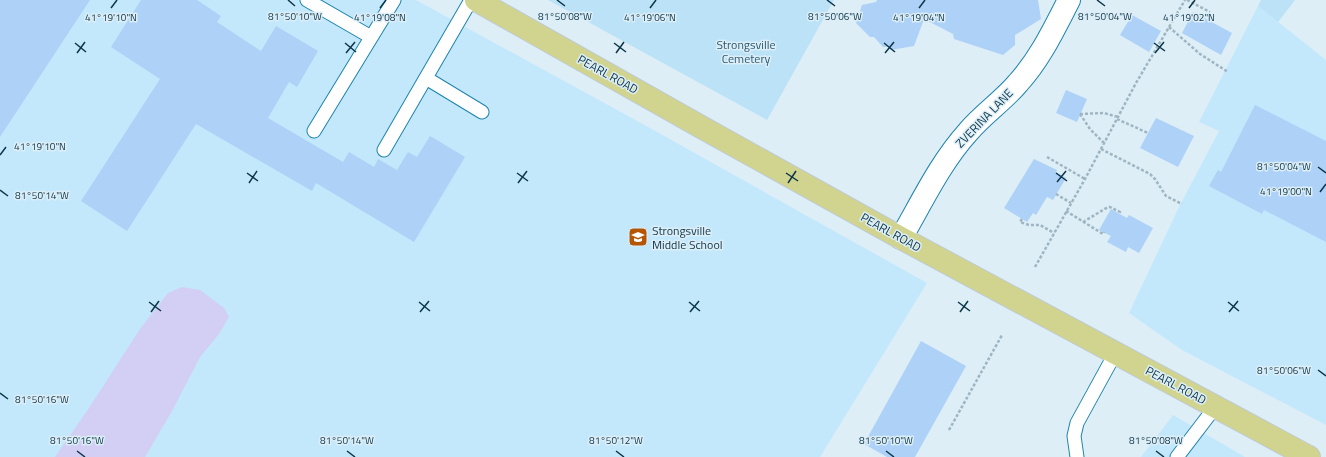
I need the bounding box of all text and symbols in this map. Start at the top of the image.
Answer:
text: 81°50'10"W [268,9,322,24]
text: 81°50'08"W [538,9,592,24]
text: 81°50'06"W [808,9,862,24]
text: 81°50'04"W [1078,9,1132,24]
text: 41°19'10"N [85,10,137,25]
text: 41°19'08"N [354,10,406,25]
text: 41°19'06"N [624,10,676,25]
text: 41°19'04"N [893,10,945,25]
text: 41°19'02"N [1163,10,1215,25]
park label: Strongsville Cemetery [716,35,776,68]
street label: PEARL ROAD [574,50,642,99]
street label: ZVERINA LANE [951,84,1017,152]
text: 41°19'10"N [14,139,66,154]
text: 81°50'04"W [1257,159,1311,174]
text: 41°19'00"N [1260,184,1312,199]
text: 81°50'14"W [15,188,69,203]
street label: PEARL ROAD [857,208,925,257]
place label: Strongsville Middle School [652,221,723,254]
school or university icon: Strongsville Middle School [627,226,649,248]
street label: PEARL ROAD [1142,361,1210,409]
text: 81°50'06"W [1257,363,1311,378]
text: 81°50'16"W [15,392,69,407]
text: 81°50'16"W [50,433,104,448]
text: 81°50'14"W [320,433,374,448]
text: 81°50'12"W [589,433,643,448]
text: 81°50'10"W [859,433,913,448]
text: 81°50'08"W [1129,433,1183,448]

